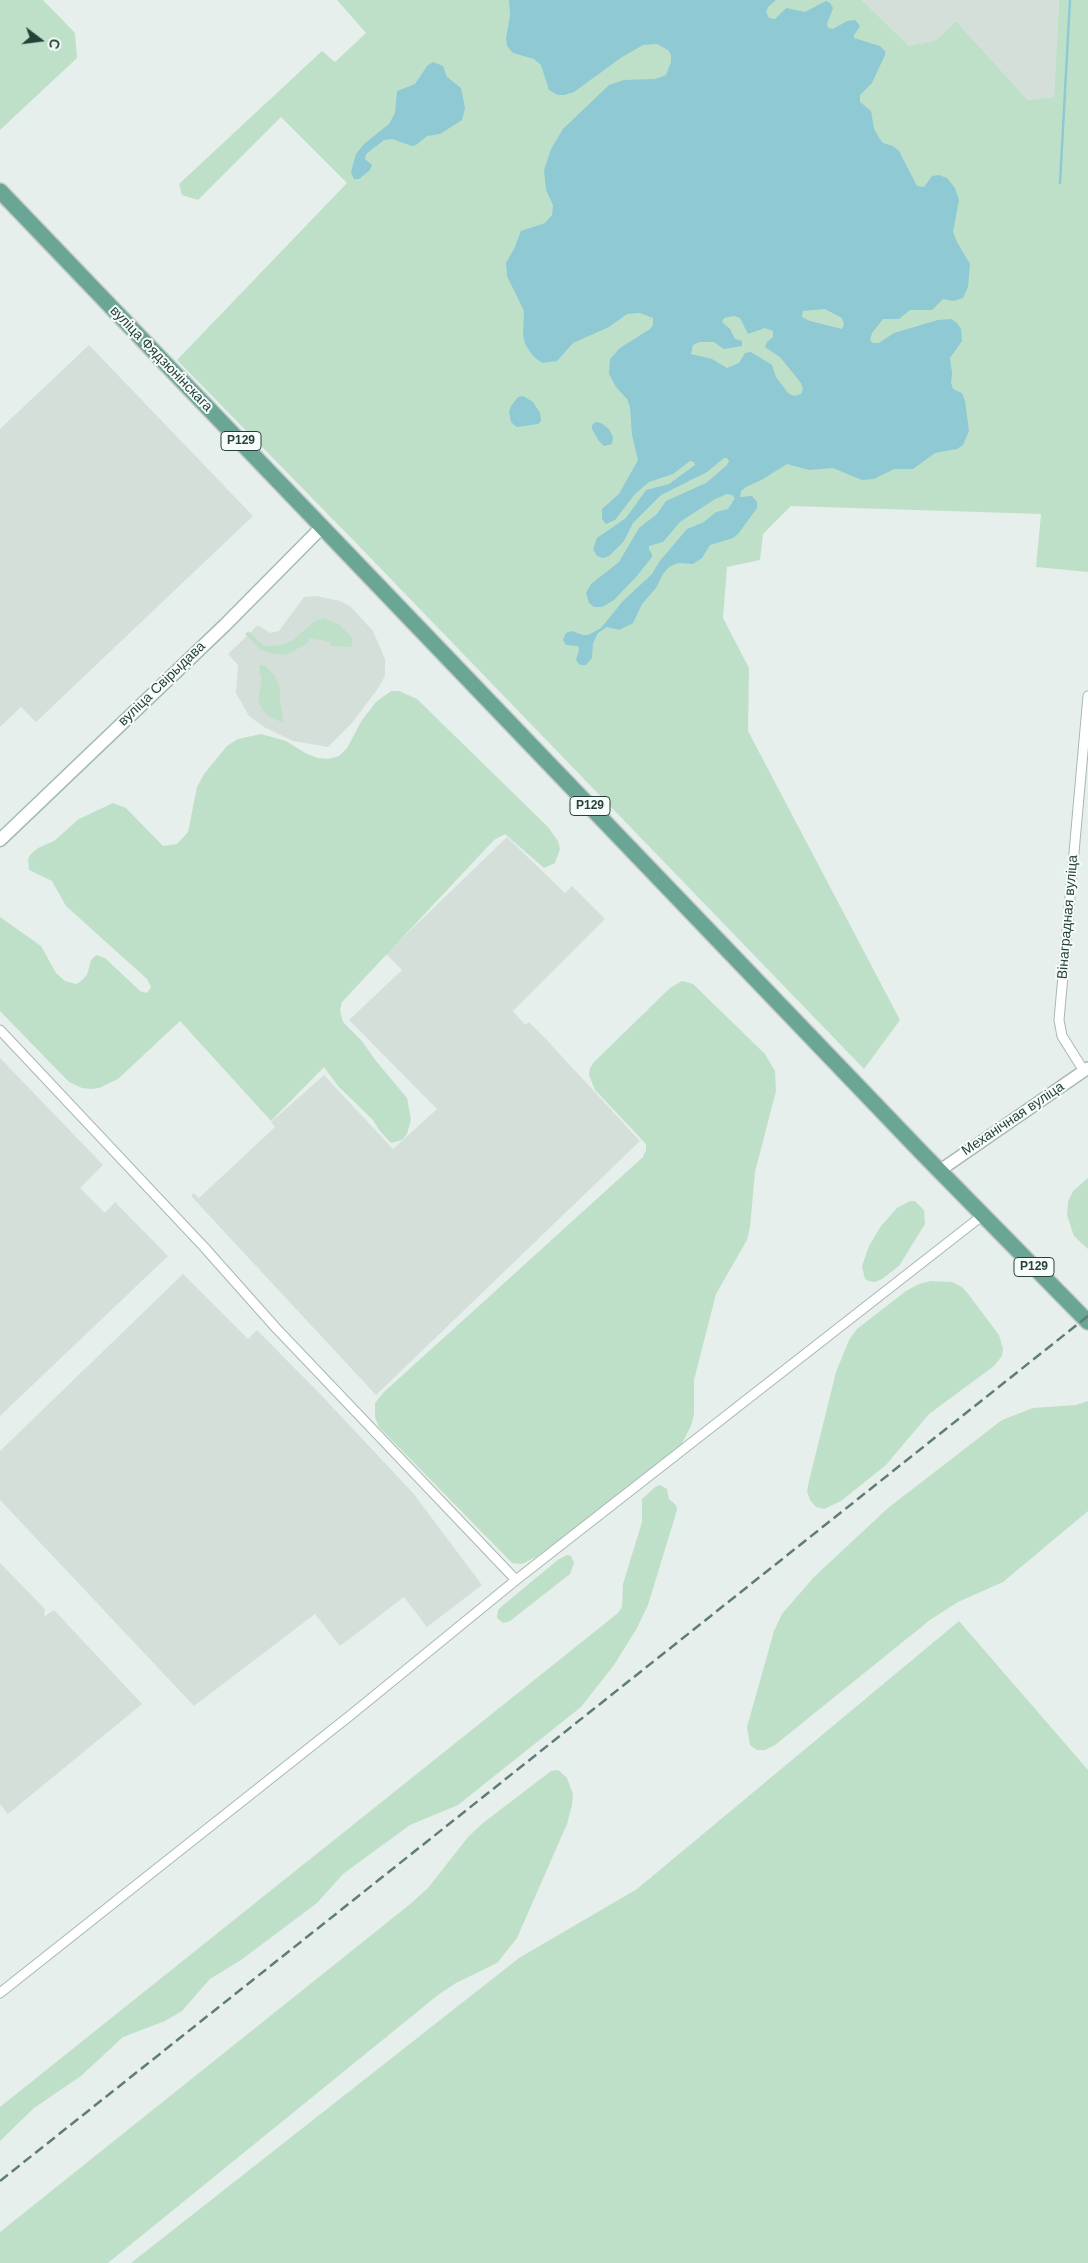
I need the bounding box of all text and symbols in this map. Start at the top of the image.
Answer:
north arrow [15,15,65,65]
text: С [45,37,64,51]
street label: вуліца Фядзюнінскага [106,303,216,415]
road number: Р129 [221,432,261,451]
street label: вуліца Свірыдава [115,638,209,730]
road number: Р129 [570,796,610,816]
street label: Вінаградная вуліца [1054,854,1082,980]
street label: Механічная вуліца [959,1078,1067,1160]
road number: Р129 [1014,1258,1054,1276]

